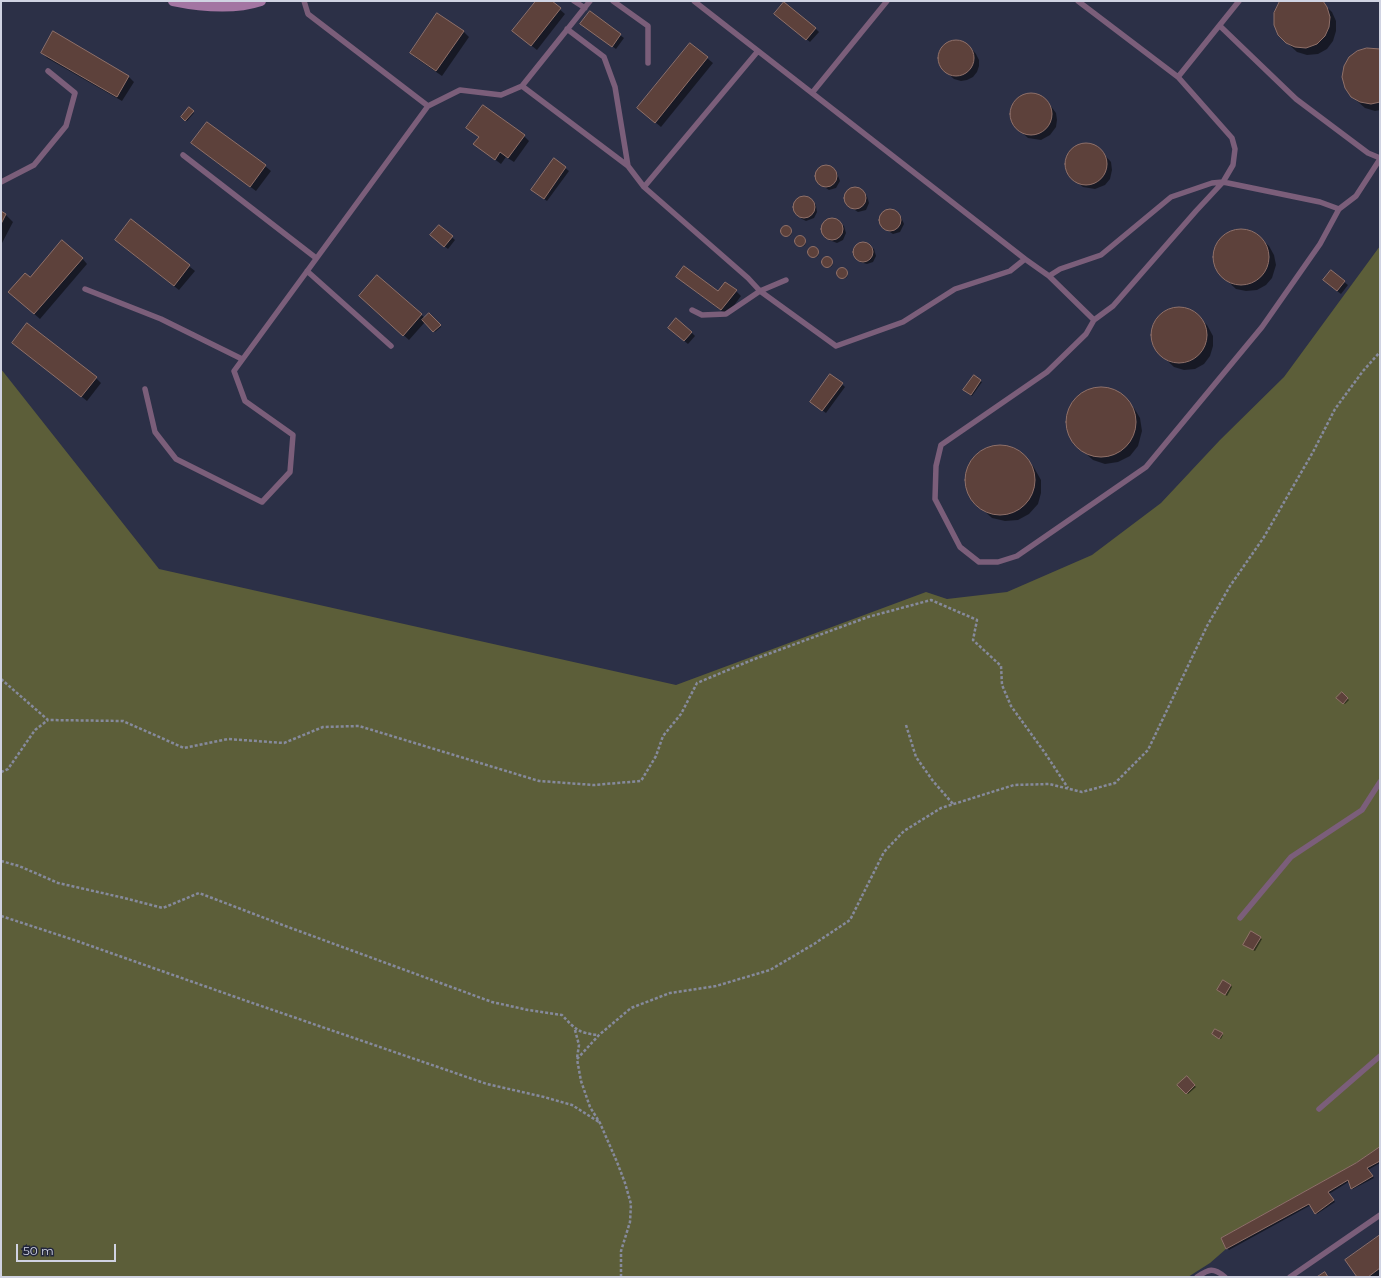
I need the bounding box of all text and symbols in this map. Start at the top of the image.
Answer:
scale bar [18,1236,118,1262]
text: 50 m [23,1243,54,1258]

